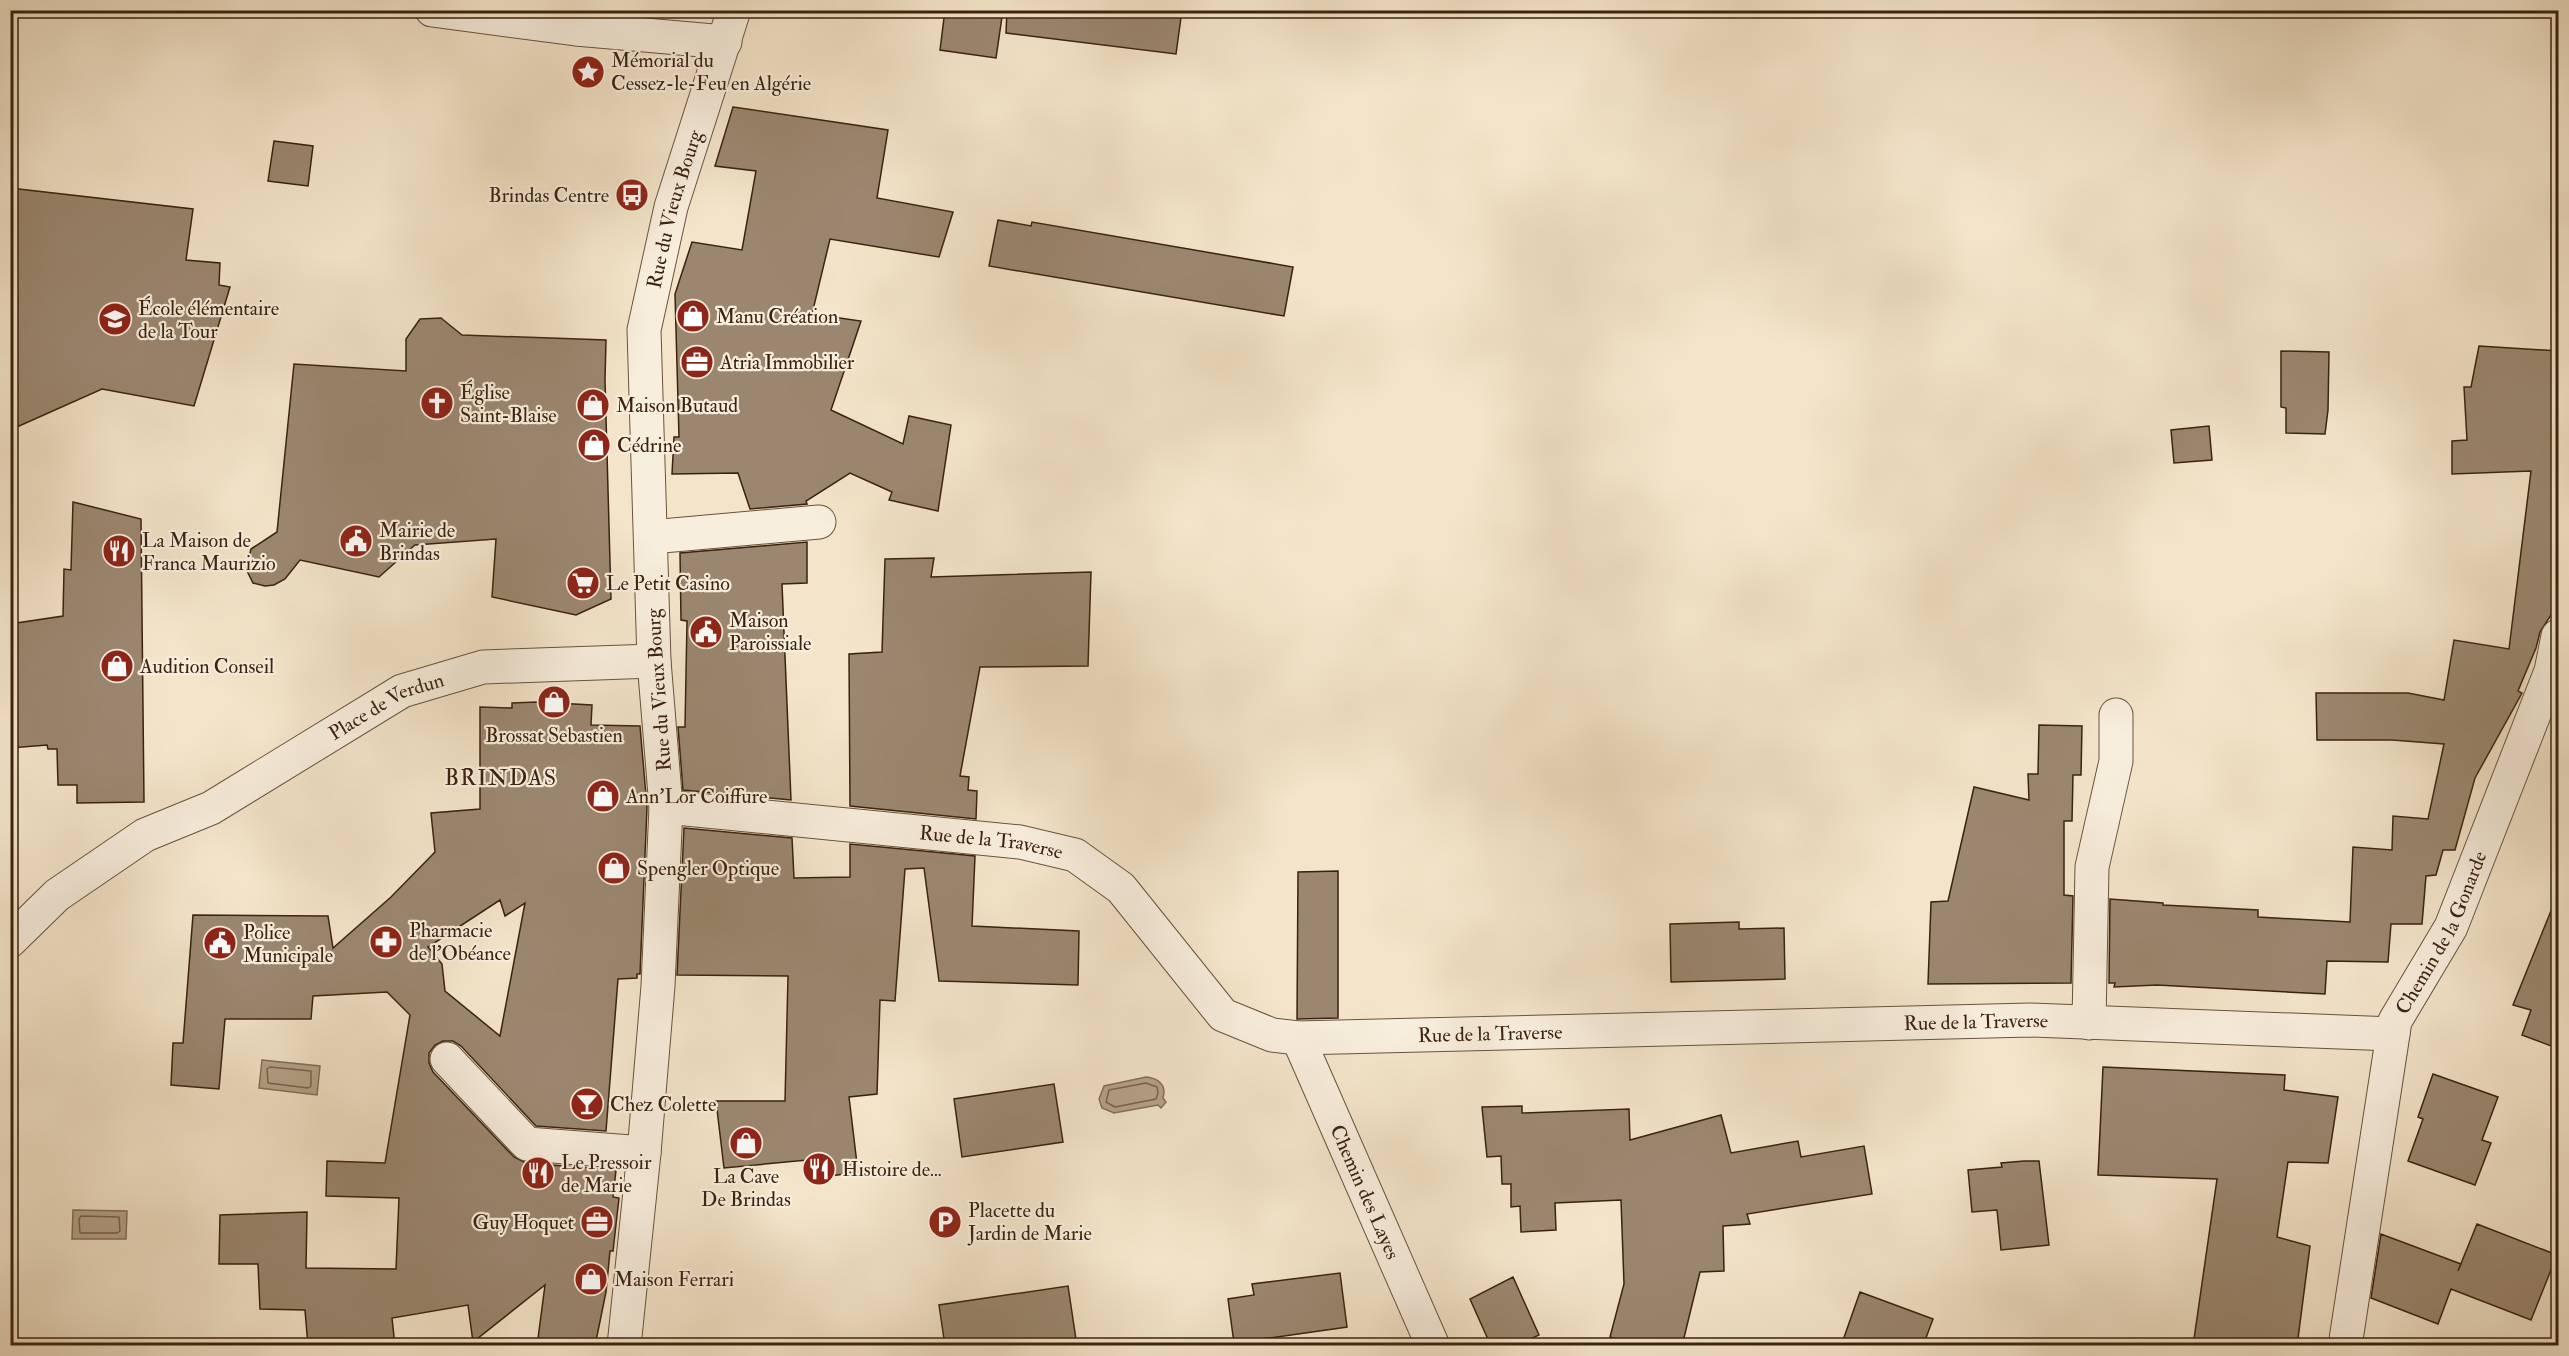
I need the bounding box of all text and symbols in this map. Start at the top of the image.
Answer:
place label: Mémorial du Cessez-le-Feu en Algérie [611,48,811,96]
place icon: Mémorial du Cessez-le-Feu en Algérie [570,54,606,90]
street label: Rue du Vieux Bourg [642,126,708,291]
bus stop icon: Brindas Centre [614,177,650,213]
place label: Brindas Centre [488,183,609,208]
place label: École élémentaire de la Tour [138,295,279,344]
shop icon: Manu Création [675,298,711,334]
school or university icon: École élémentaire de la Tour [97,301,133,337]
place label: Manu Création [716,304,838,329]
office icon: Atria Immobilier [679,344,715,380]
place label: Atria Immobilier [719,350,855,375]
place label: Église Saint-Blaise [460,379,557,428]
church icon: Église Saint-Blaise [419,385,455,421]
shop icon: Maison Butaud [575,387,611,423]
place label: Maison Butaud [616,393,738,418]
shop icon: Cédrine [576,427,612,463]
place label: Cédrine [617,433,681,458]
place label: Mairie de Brindas [379,518,455,566]
public building icon: Mairie de Brindas [338,523,374,559]
place label: La Maison de Franca Maurizio [142,528,276,576]
restaurant icon: La Maison de Franca Maurizio [101,533,137,569]
supermarket icon: Le Petit Casino [565,565,601,601]
place label: Le Petit Casino [606,571,730,596]
street label: Rue du Vieux Bourg [640,607,677,772]
place label: Maison Paroissiale [729,608,811,656]
public building icon: Maison Paroissiale [688,614,724,650]
shop icon: Audition Conseil [99,648,135,684]
place label: Audition Conseil [139,654,274,679]
street label: Place de Verdun [324,667,447,746]
shop icon: Brossat Sebastien [536,684,572,720]
place label: Brossat Sebastien [485,723,623,748]
district label: BRINDAS [445,764,557,792]
shop icon: Ann'Lor Coiffure [585,778,621,814]
place label: Ann'Lor Coiffure [625,784,767,809]
street label: Rue de la Traverse [918,820,1065,865]
street label: Chemin de la Gonarde [2390,848,2492,1019]
shop icon: Spengler Optique [596,850,632,886]
place label: Spengler Optique [637,856,779,882]
place label: Pharmacie de l'Obéance [409,918,511,966]
place label: Police Municipale [243,920,333,969]
pharmacy icon: Pharmacie de l'Obéance [368,924,404,960]
public building icon: Police Municipale [202,925,238,961]
street label: Rue de la Traverse [1903,1008,2049,1036]
street label: Rue de la Traverse [1418,1020,1563,1048]
bar icon: Chez Colette [569,1086,605,1122]
place label: Chez Colette [610,1092,716,1117]
street label: Chemin des Layes [1325,1121,1406,1263]
shop icon: La Cave De Brindas [728,1125,764,1161]
place label: Le Pressoir de Marie [561,1150,652,1198]
restaurant icon: Histoire de... [801,1151,837,1187]
restaurant icon: Le Pressoir de Marie [520,1155,556,1191]
place label: Histoire de... [842,1157,942,1182]
place label: La Cave De Brindas [701,1164,791,1212]
place label: Placette du Jardin de Marie [967,1198,1092,1246]
office icon: Guy Hoquet [579,1204,615,1240]
parking icon: Placette du Jardin de Marie [927,1204,963,1240]
place label: Guy Hoquet [472,1210,575,1235]
shop icon: Maison Ferrari [573,1261,609,1297]
place label: Maison Ferrari [614,1267,734,1292]

